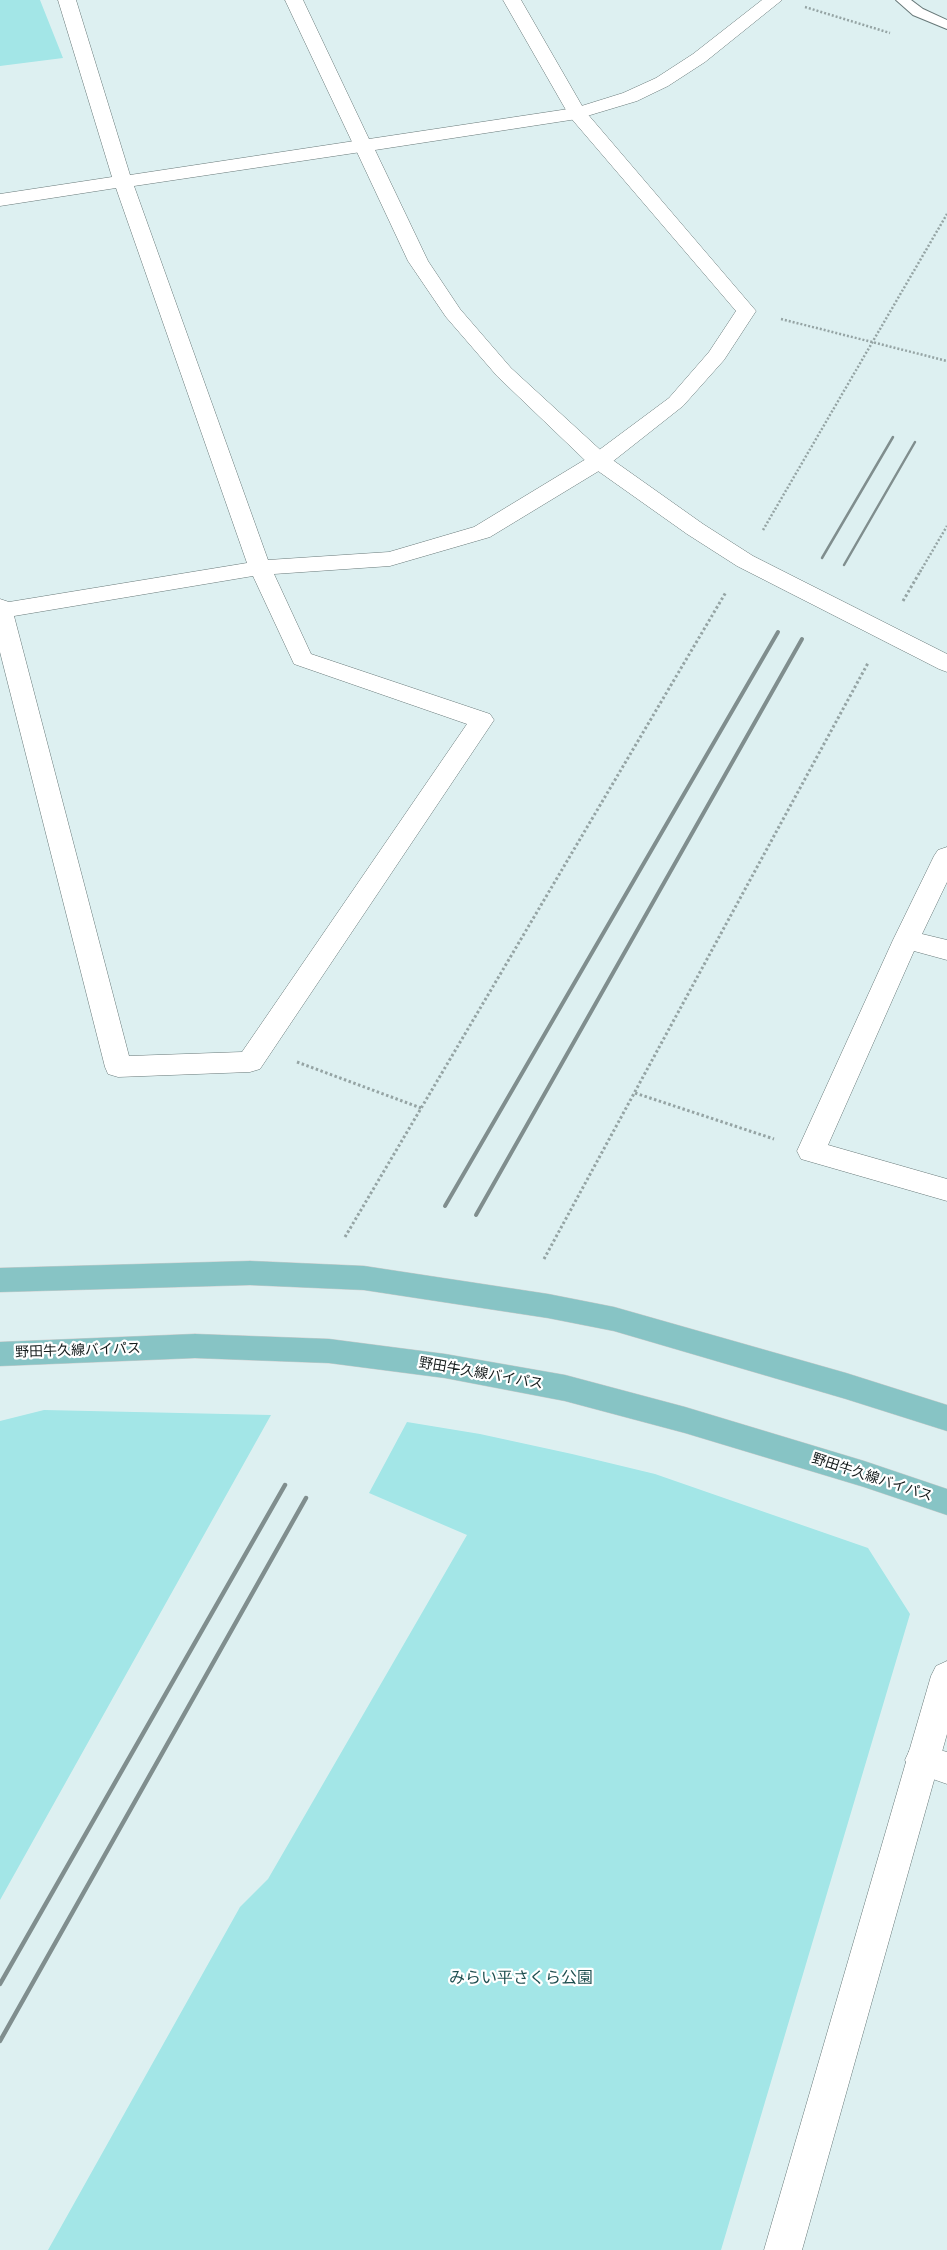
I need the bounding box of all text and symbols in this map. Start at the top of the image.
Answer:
street label: 野田牛久線バイパス [15,1340,141,1362]
street label: 野田牛久線バイパス [417,1355,545,1393]
street label: 野田牛久線バイパス [809,1451,935,1505]
park label: みらい平さくら公園 [449,1969,593,1989]

